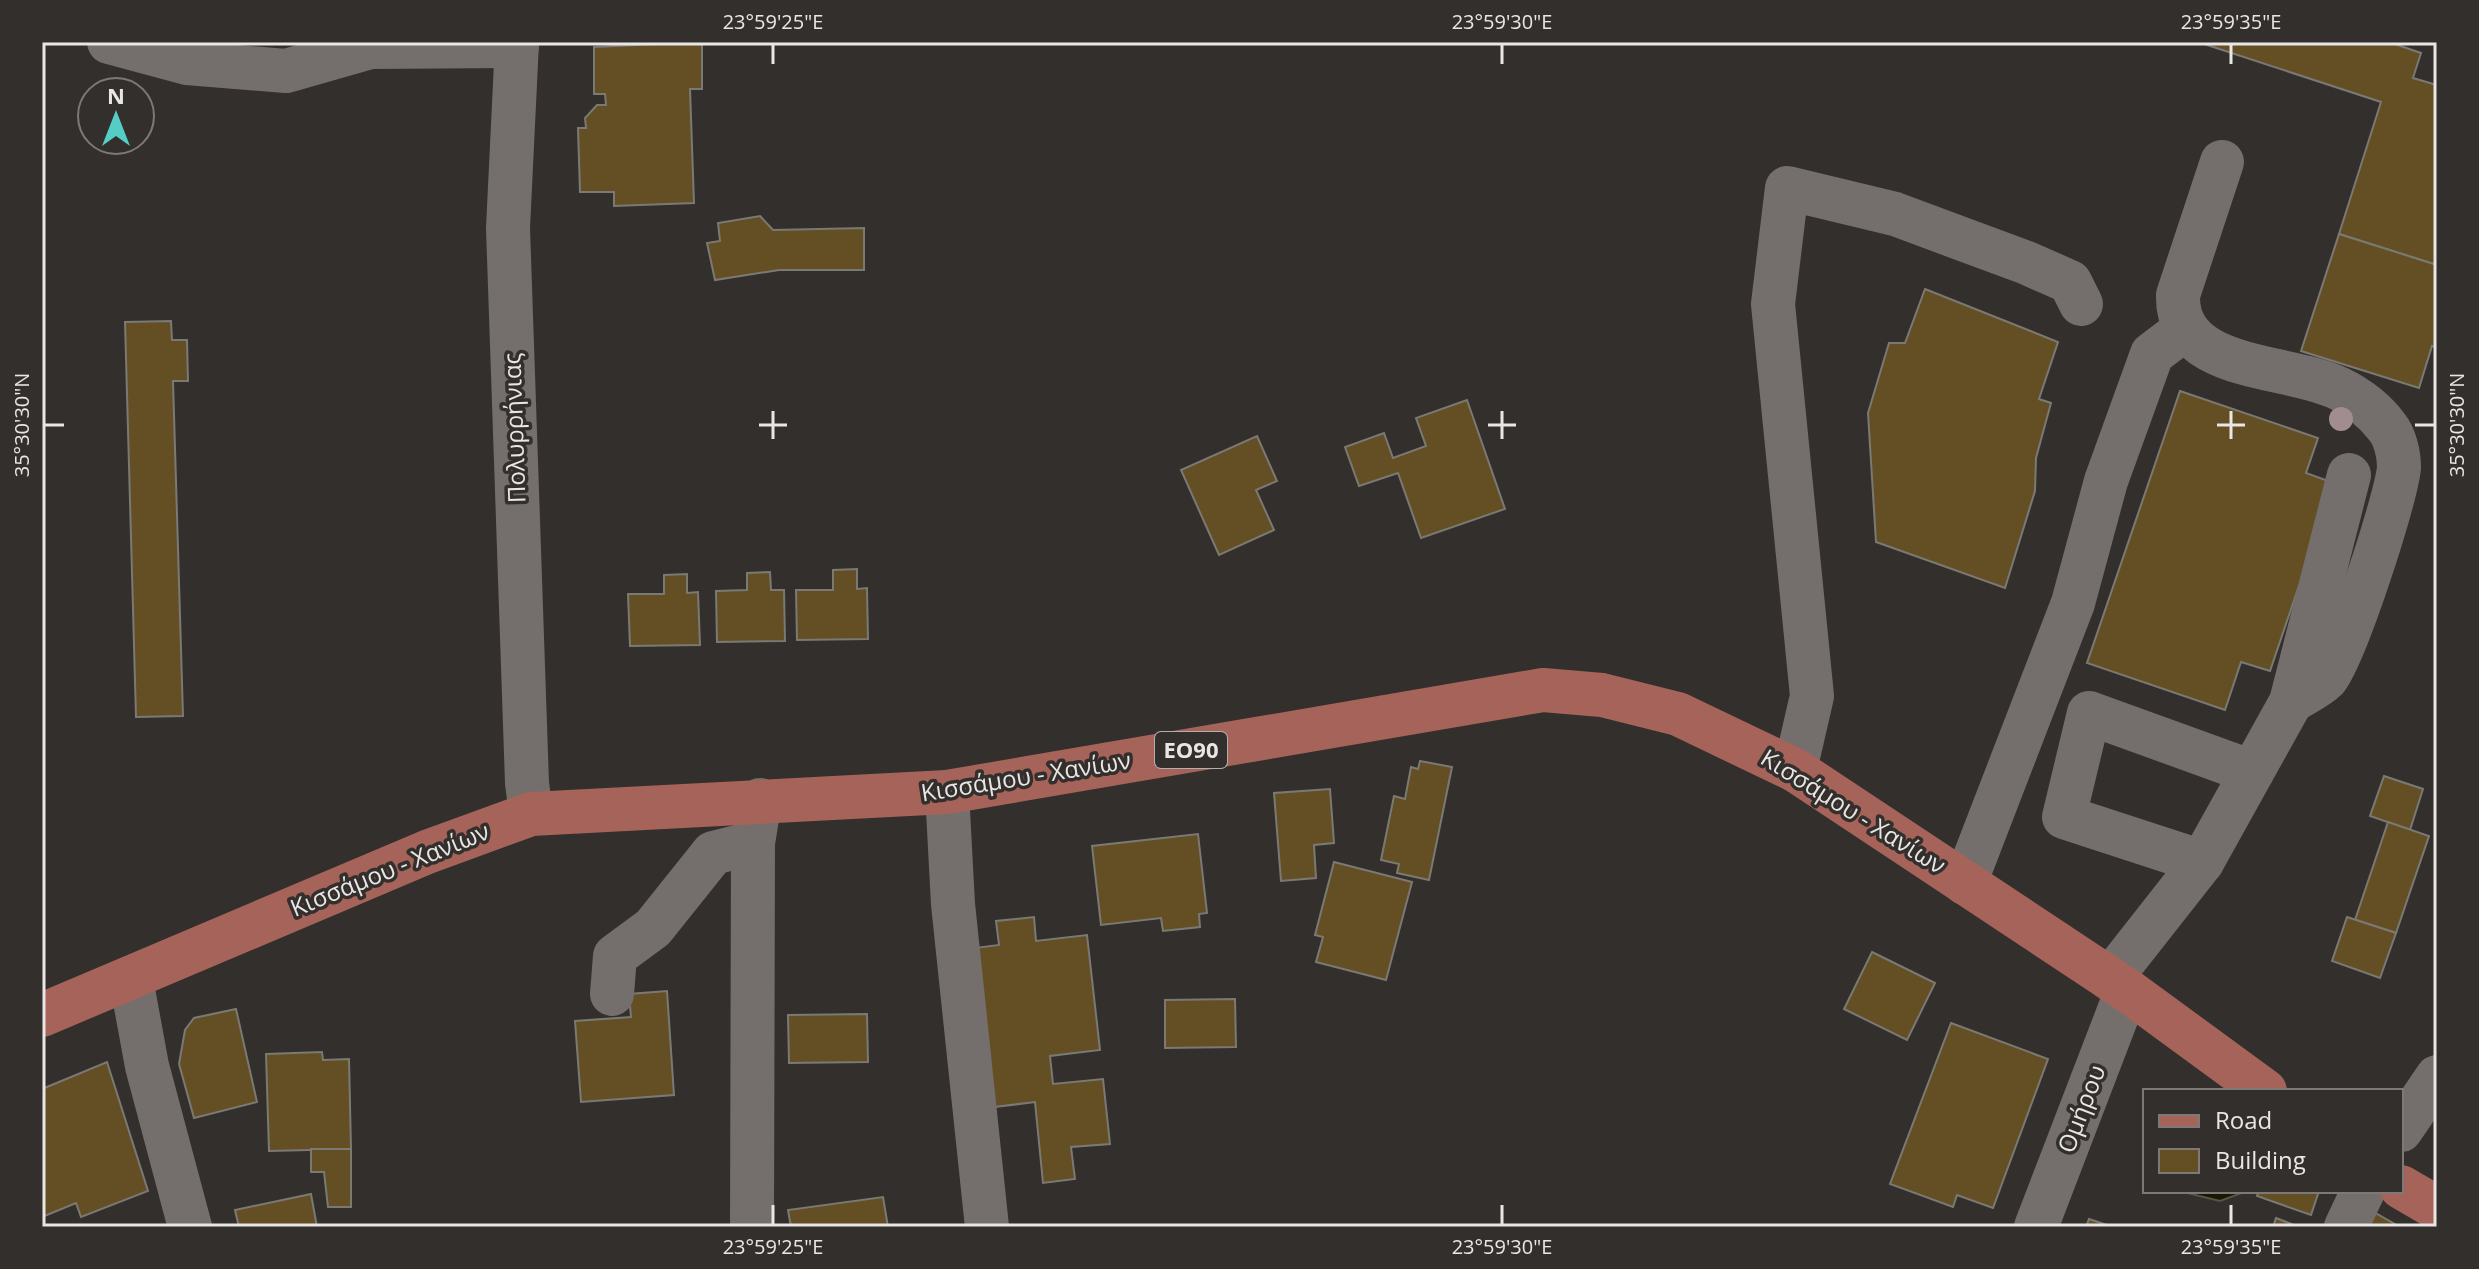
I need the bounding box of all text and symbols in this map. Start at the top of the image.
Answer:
text: 23°59'25"E [723,8,823,35]
text: 23°59'30"E [1452,8,1552,35]
text: 23°59'35"E [2181,8,2281,35]
north arrow [76,76,156,156]
text: N [107,80,125,110]
street label: Πολυρρήνιας [494,352,533,504]
text: 35°30'30"N [8,373,35,477]
text: 35°30'30"N [2443,373,2470,477]
road number: ΕΟ90 [1155,732,1227,768]
street label: Κισσάμου - Χανίων [1755,741,1953,881]
street label: Κισσάμου - Χανίων [918,743,1133,808]
street label: Κισσάμου - Χανίων [285,814,494,924]
street label: Ομήρου [2049,1060,2112,1157]
legend [2143,1089,2403,1193]
text: Road [2215,1103,2272,1136]
text: Building [2215,1143,2306,1176]
text: 23°59'25"E [723,1233,823,1260]
text: 23°59'30"E [1452,1233,1552,1260]
text: 23°59'35"E [2181,1233,2281,1260]

